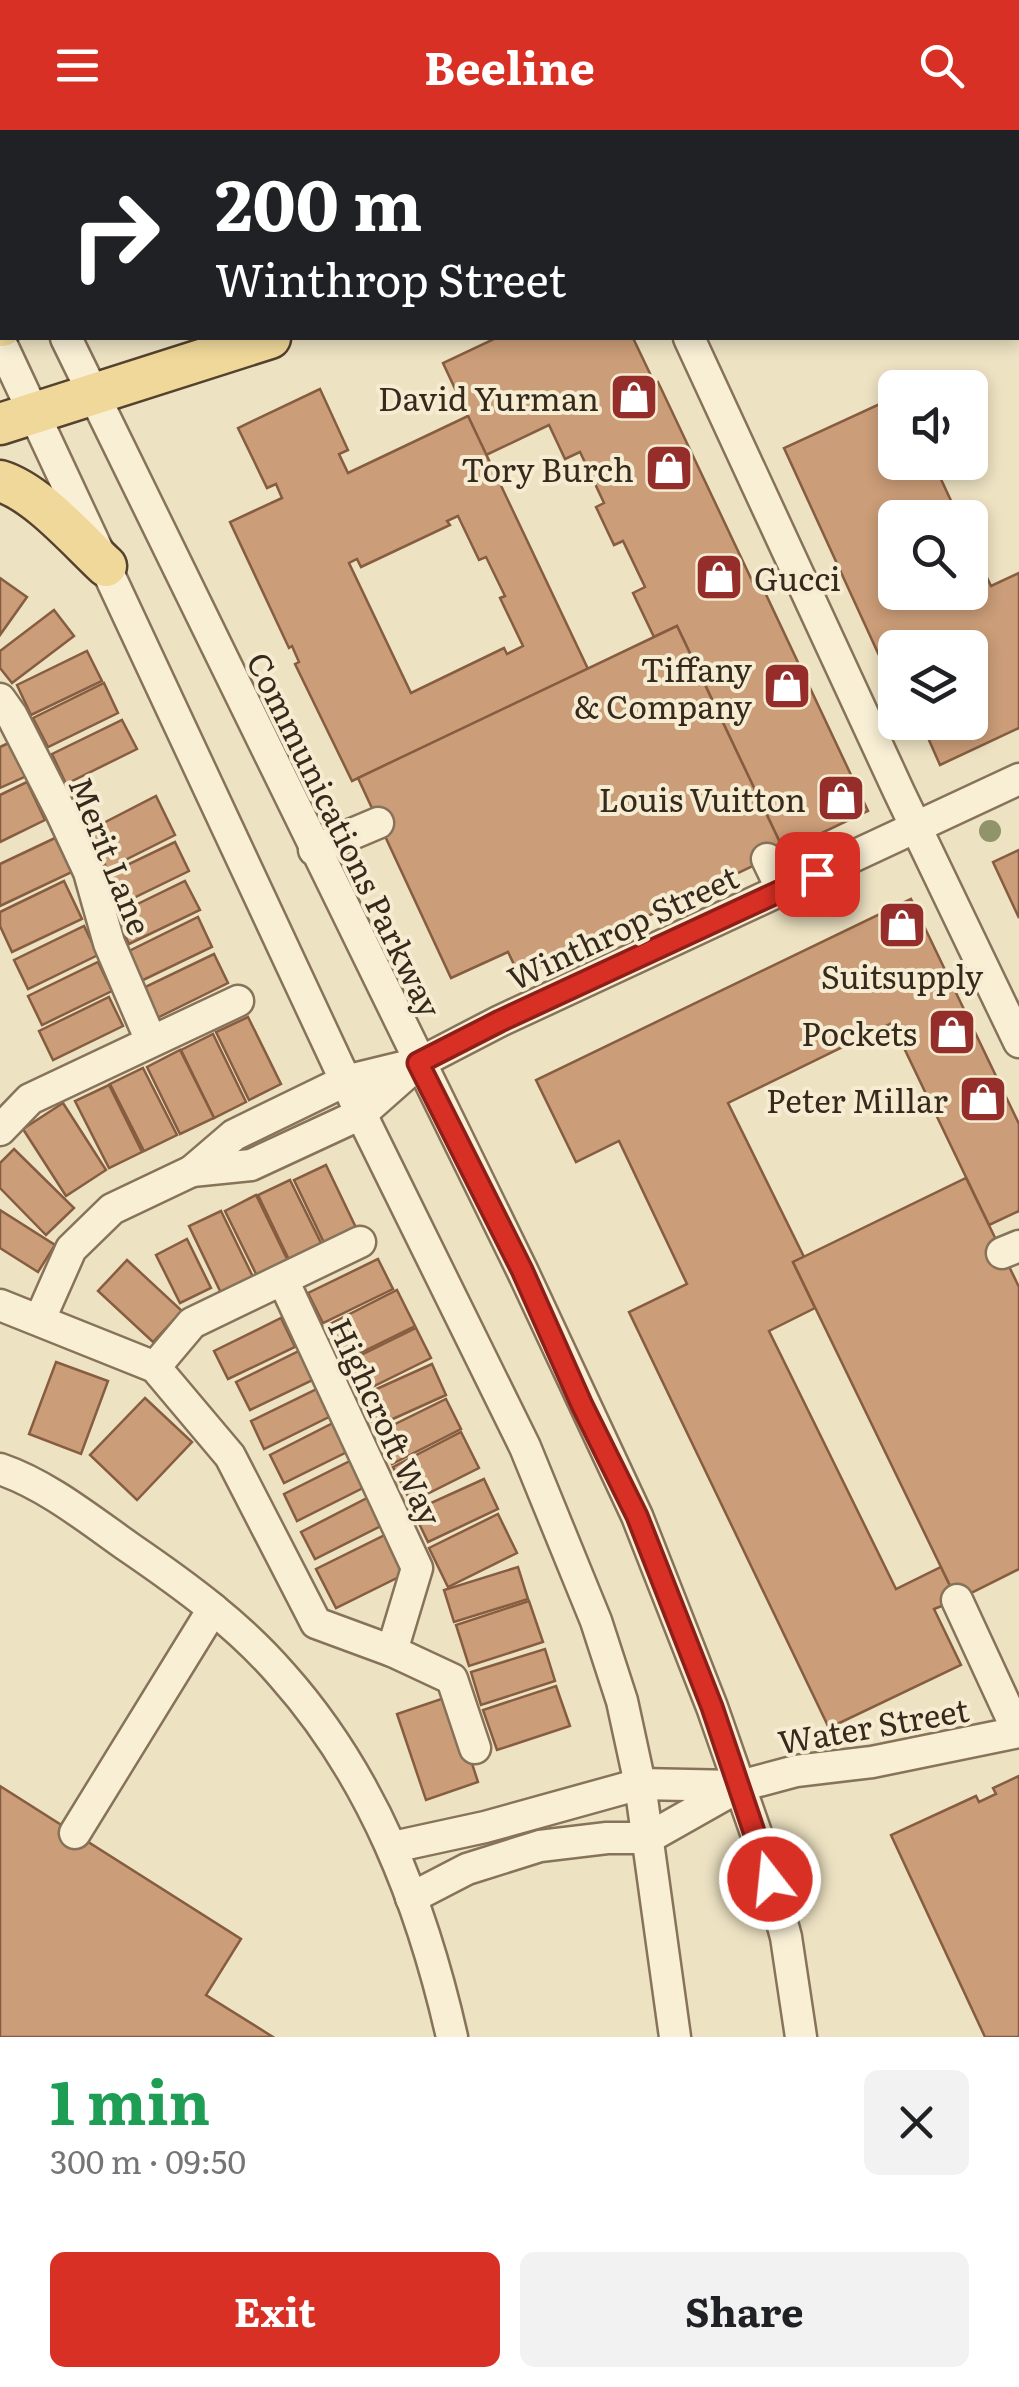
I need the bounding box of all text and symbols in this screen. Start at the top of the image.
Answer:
text: Beeline [424,32,595,99]
icon: menu [50,38,105,93]
icon: search [914,38,969,93]
text: 200 m [215,149,423,253]
icon: right [50,170,180,300]
text: Winthrop Street [215,244,566,311]
map controls [878,370,988,740]
button: sound [878,370,988,480]
shop icon: David Yurman [608,371,660,423]
place label: David Yurman [378,373,599,421]
shop icon: Tory Burch [643,442,695,494]
place label: Tory Burch [461,444,634,492]
button: search [878,500,988,610]
shop icon: Gucci [693,551,745,603]
place label: Gucci [754,553,841,601]
button: layers [878,630,988,740]
street label: Communications Parkway [237,643,456,1025]
place label: Tiffany & Company [574,644,753,729]
shop icon: Tiffany & Company [761,660,813,712]
street label: Merit Lane [58,769,166,941]
shop icon: Louis Vuitton [815,772,867,824]
place label: Louis Vuitton [599,774,806,822]
pin [775,832,860,917]
icon: arrive [790,847,845,902]
street label: Winthrop Street [499,851,745,1001]
shop icon: Suitsupply [876,899,928,951]
place label: Suitsupply [821,951,984,999]
shop icon: Pockets [926,1006,978,1058]
place label: Pockets [801,1008,917,1056]
shop icon: Peter Millar [957,1073,1009,1125]
place label: Peter Millar [766,1075,948,1123]
street label: Highcroft Way [318,1309,456,1533]
street label: Water Street [774,1684,972,1764]
position arrow [718,1827,822,1931]
text: 1 min [50,2054,210,2143]
button: close [864,2070,969,2175]
text: 300 m · 09:50 [50,2136,246,2184]
button: Exit [50,2252,500,2367]
button: Share [520,2252,969,2367]

